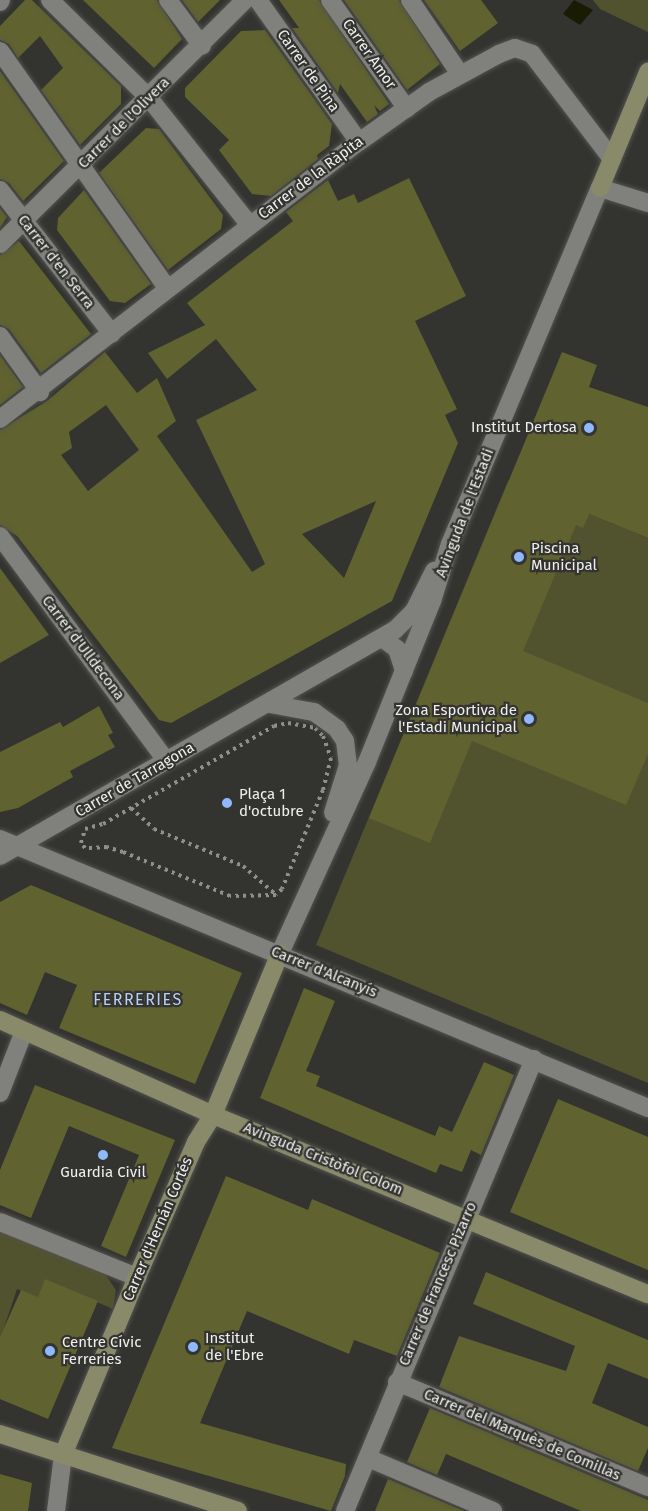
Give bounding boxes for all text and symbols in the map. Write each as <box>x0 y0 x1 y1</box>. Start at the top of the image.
street label: Carrer Amor <box>338 15 400 93</box>
street label: Carrer de Pina <box>273 26 343 116</box>
street label: Carrer de l'Olivera <box>75 74 173 172</box>
street label: Carrer de la Ràpita <box>255 133 367 223</box>
street label: Carrer d'en Serra <box>14 212 98 312</box>
place label: Institut Dertosa <box>471 419 577 437</box>
marker: Institut Dertosa <box>582 421 596 435</box>
street label: Avinguda de l'Estadi <box>432 446 498 580</box>
place label: Piscina Municipal <box>531 539 597 574</box>
marker: Piscina Municipal <box>512 550 526 564</box>
street label: Carrer d'Ulldecona <box>38 592 128 704</box>
place label: Zona Esportiva de l'Estadi Municipal <box>395 701 517 736</box>
marker: Zona Esportiva de l'Estadi Municipal <box>522 712 536 726</box>
street label: Carrer de Tarragona <box>72 739 198 821</box>
place label: Plaça 1 d'octubre <box>239 785 304 820</box>
marker: Plaça 1 d'octubre <box>220 796 234 810</box>
street label: Carrer d'Alcanyís <box>268 943 380 1001</box>
district label: FERRERIES <box>93 990 183 1010</box>
street label: Avinguda Cristòfol Colom <box>241 1119 405 1199</box>
marker: Guardia Civil <box>96 1148 110 1162</box>
street label: Carrer d'Hernán Cortés <box>120 1154 196 1304</box>
place label: Guardia Civil <box>60 1164 146 1182</box>
street label: Carrer de Francesc Pizarro <box>395 1199 481 1369</box>
place label: Institut de l'Ebre <box>205 1329 264 1364</box>
place label: Centre Cívic Ferreries <box>62 1333 141 1368</box>
marker: Institut de l'Ebre <box>186 1340 200 1354</box>
marker: Centre Cívic Ferreries <box>43 1344 57 1358</box>
street label: Carrer del Marquès de Comillas <box>421 1385 623 1485</box>

